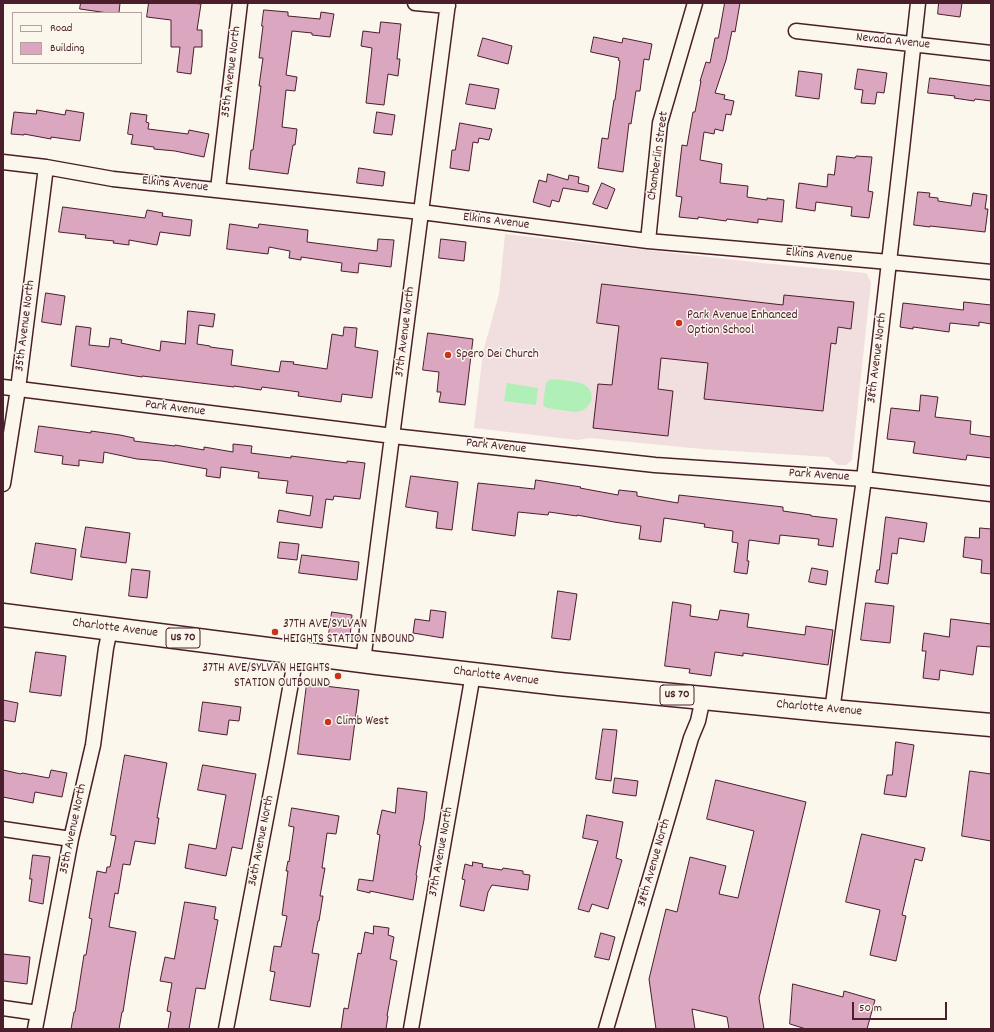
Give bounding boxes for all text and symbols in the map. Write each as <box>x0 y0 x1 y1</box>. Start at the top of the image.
legend <box>12 12 142 64</box>
text: Road <box>50 20 72 37</box>
street label: 35th Avenue North <box>219 25 245 119</box>
street label: Nevada Avenue <box>855 30 931 54</box>
text: Building <box>50 40 85 57</box>
street label: Chamberlin Street <box>645 111 673 201</box>
street label: Elkins Avenue <box>141 174 209 196</box>
street label: Elkins Avenue <box>462 210 530 234</box>
street label: Elkins Avenue <box>785 245 853 267</box>
street label: 35th Avenue North <box>13 279 39 373</box>
street label: 37th Avenue North <box>393 286 419 378</box>
place label: Park Avenue Enhanced Option School <box>687 308 798 339</box>
street label: 38th Avenue North <box>865 312 891 404</box>
marker: Park Avenue Enhanced Option School <box>674 318 684 328</box>
place label: Spero Dei Church <box>456 347 539 363</box>
marker: Spero Dei Church <box>443 350 453 360</box>
street label: Park Avenue <box>144 398 206 420</box>
street label: Park Avenue <box>465 436 527 458</box>
street label: Park Avenue <box>788 466 850 486</box>
street label: Charlotte Avenue <box>71 616 159 642</box>
place label: 37TH AVE/SYLVAN HEIGHTS STATION INBOUND <box>283 617 414 648</box>
marker: 37TH AVE/SYLVAN HEIGHTS STATION INBOUND <box>270 627 280 637</box>
road number: US 70 <box>166 628 200 648</box>
place label: 37TH AVE/SYLVAN HEIGHTS STATION OUTBOUND <box>202 661 330 692</box>
street label: Charlotte Avenue <box>452 664 540 690</box>
marker: 37TH AVE/SYLVAN HEIGHTS STATION OUTBOUND <box>333 671 343 681</box>
road number: US 70 <box>660 685 694 705</box>
street label: Charlotte Avenue <box>775 697 863 721</box>
place label: Climb West <box>336 714 389 730</box>
marker: Climb West <box>323 717 333 727</box>
street label: 35th Avenue North <box>57 782 91 876</box>
street label: 36th Avenue North <box>246 794 278 888</box>
street label: 37th Avenue North <box>426 806 458 898</box>
street label: 38th Avenue North <box>635 817 675 909</box>
scale bar <box>854 994 949 1020</box>
text: 50 m <box>859 1000 882 1017</box>

